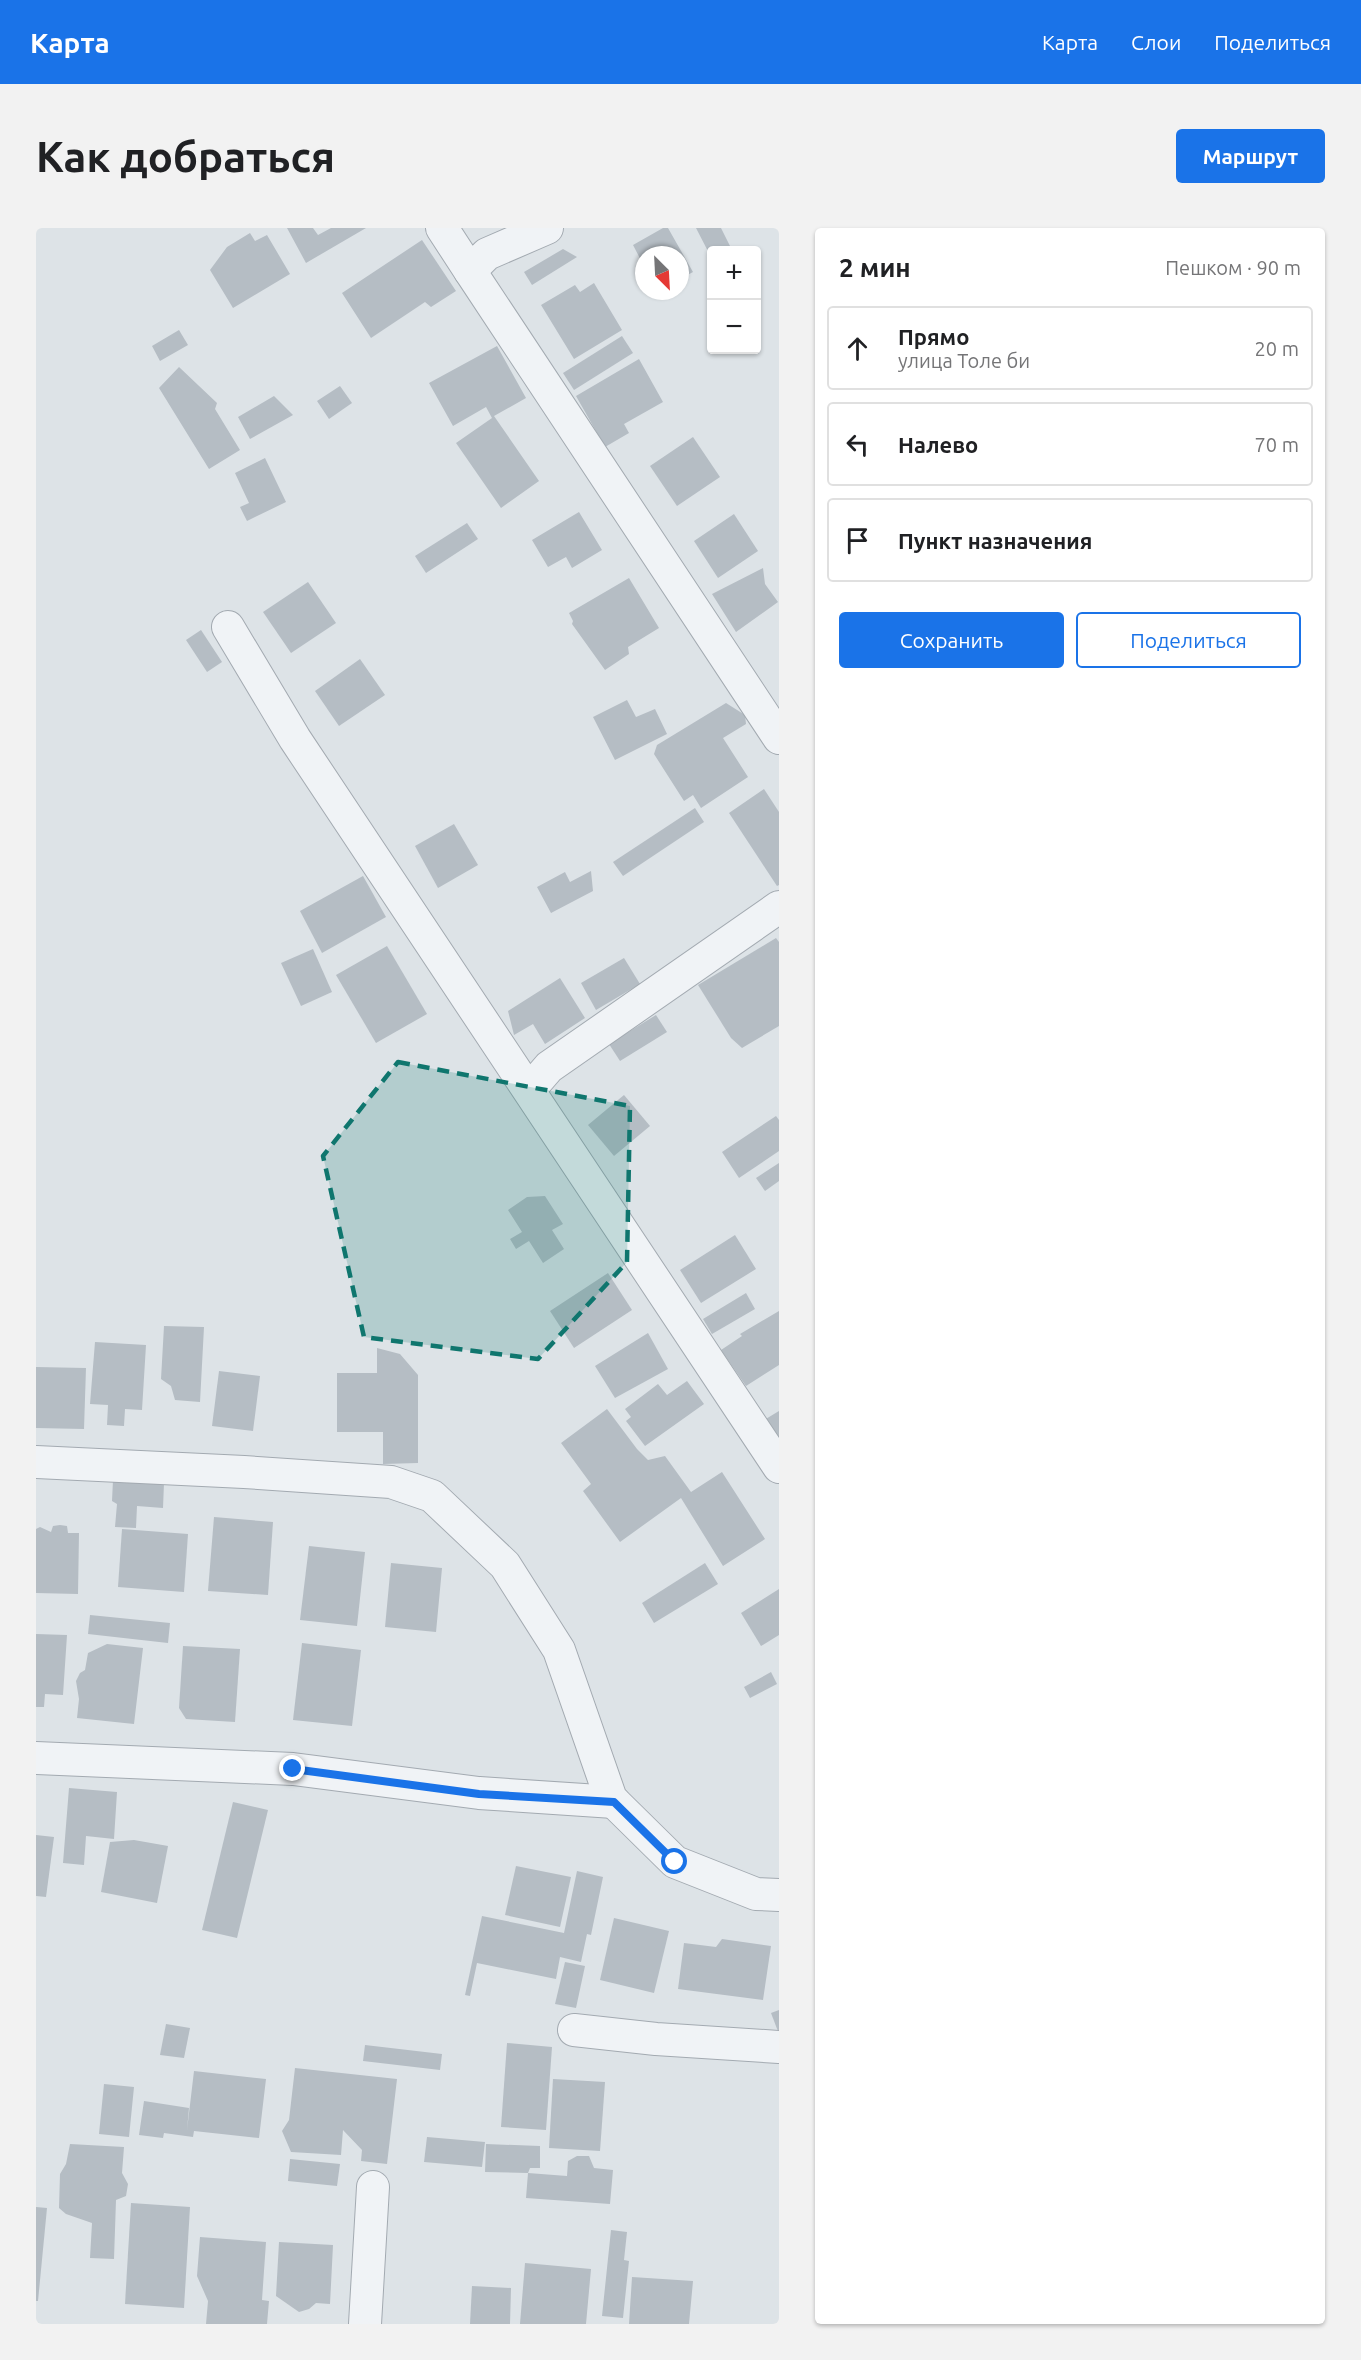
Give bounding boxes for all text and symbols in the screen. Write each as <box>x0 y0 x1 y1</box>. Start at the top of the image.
text: Карта <box>30 27 110 58</box>
text: Карта <box>1042 30 1098 54</box>
text: Слои <box>1131 30 1181 54</box>
text: Поделиться <box>1214 30 1331 54</box>
button: Маршрут <box>1176 129 1325 183</box>
text: Как добраться <box>36 133 335 180</box>
north arrow <box>635 246 689 300</box>
map controls <box>707 246 761 354</box>
button: + <box>707 246 761 300</box>
text: 2 мин <box>839 253 911 282</box>
text: Пешком · 90 m <box>1165 256 1301 279</box>
button: − <box>707 300 761 354</box>
text: Прямо <box>898 324 969 349</box>
icon: ahead <box>841 332 874 365</box>
text: 20 m <box>1255 337 1299 360</box>
text: улица Толе би <box>898 349 1030 372</box>
icon: left <box>841 428 874 461</box>
text: Налево <box>898 432 978 457</box>
text: 70 m <box>1255 433 1299 456</box>
icon: arrive <box>841 524 874 557</box>
text: Пункт назначения <box>898 528 1092 553</box>
button: Сохранить <box>839 612 1064 668</box>
button: Поделиться <box>1076 612 1301 668</box>
route end <box>279 1755 305 1781</box>
route start <box>661 1848 687 1874</box>

